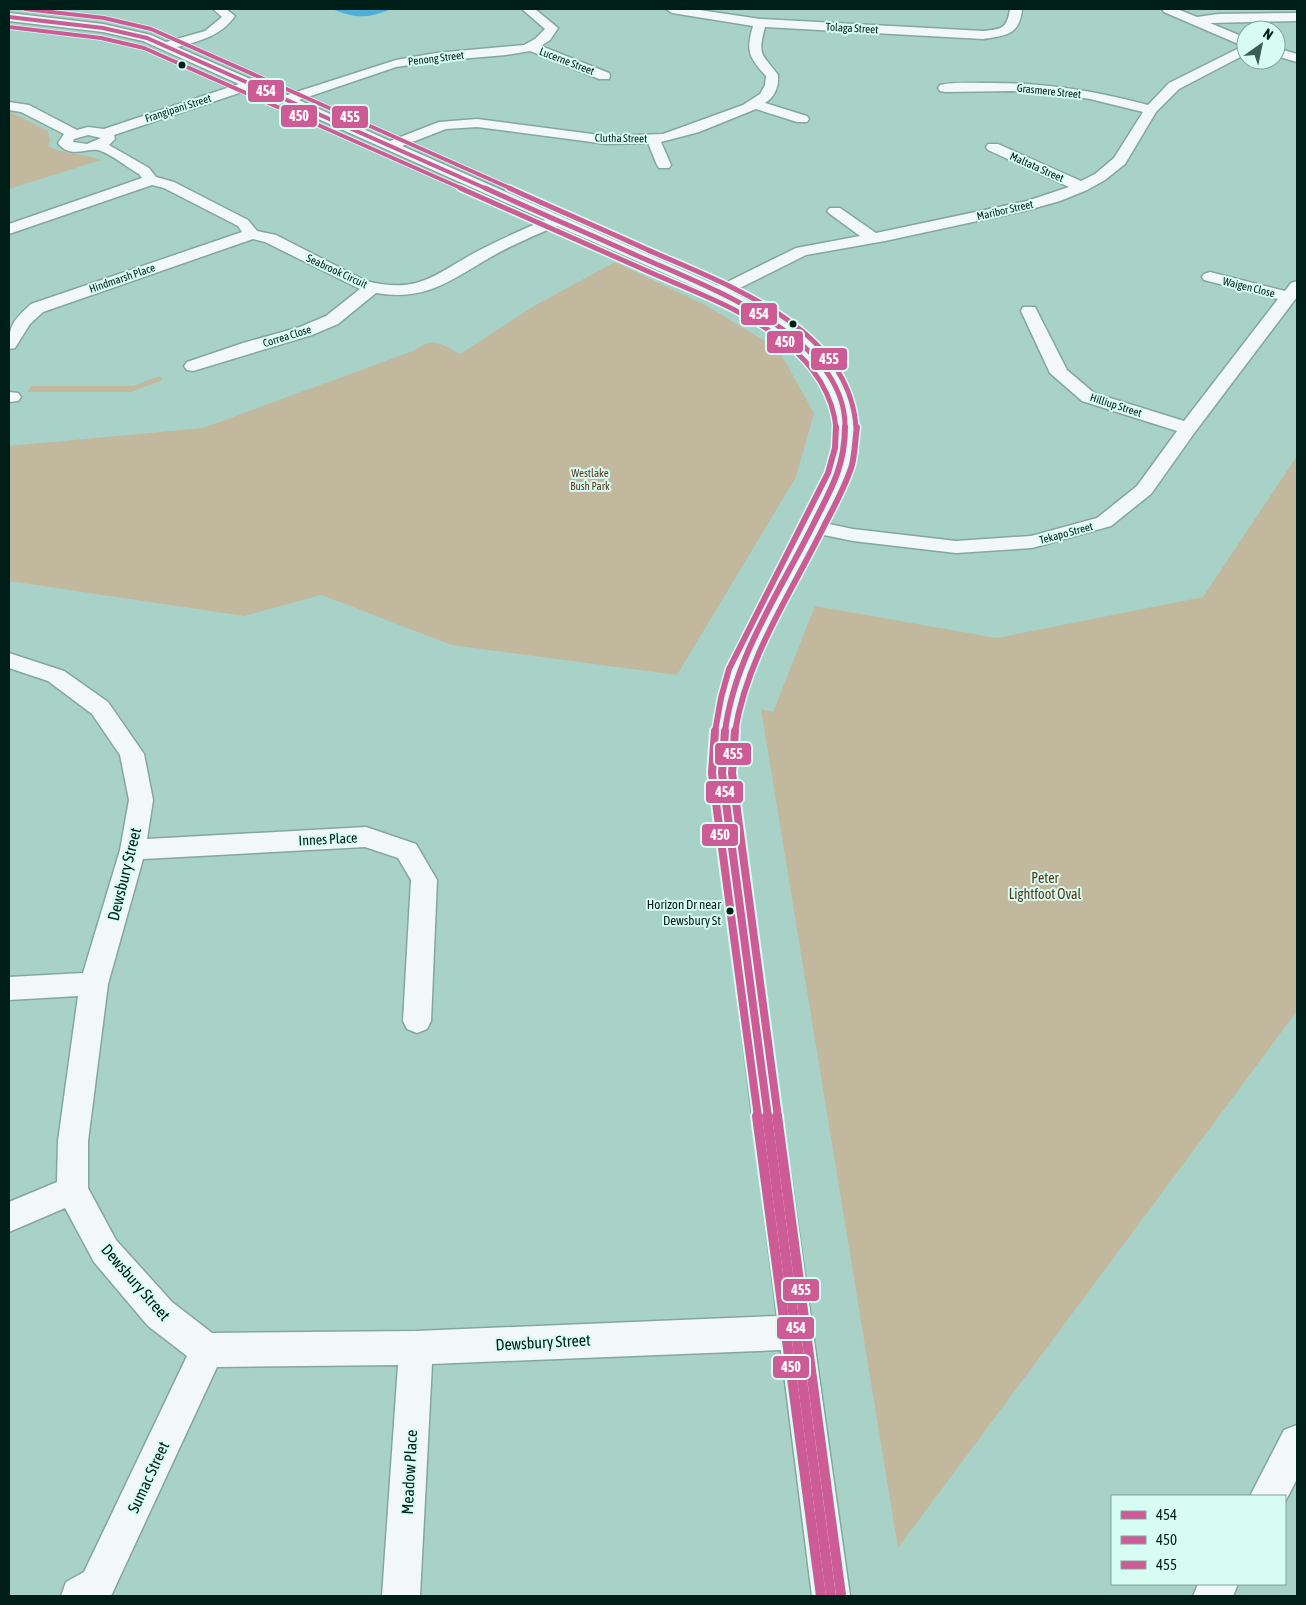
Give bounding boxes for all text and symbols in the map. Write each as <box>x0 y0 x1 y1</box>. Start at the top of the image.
north arrow <box>1236 20 1286 70</box>
street label: Tolaga Street <box>825 21 879 35</box>
text: N <box>1260 25 1276 43</box>
street label: Lucerne Street <box>538 45 596 77</box>
street label: Penong Street <box>407 49 465 67</box>
unlabelled marker <box>177 60 187 70</box>
line badge: 454 <box>247 79 285 103</box>
street label: Grasmere Street <box>1016 82 1082 100</box>
text: 454 <box>255 83 276 99</box>
street label: Frangipani Street <box>143 92 213 124</box>
line badge: 450 <box>280 104 318 128</box>
line badge: 455 <box>331 105 369 129</box>
text: 450 <box>288 108 309 124</box>
text: 455 <box>339 109 360 125</box>
street label: Clutha Street <box>595 132 647 144</box>
street label: Maltata Street <box>1008 150 1066 184</box>
street label: Maribor Street <box>976 198 1034 222</box>
street label: Seabrook Circuit <box>305 252 369 290</box>
street label: Hindmarsh Place <box>87 261 157 295</box>
street label: Waigen Close <box>1222 275 1276 299</box>
line badge: 454 <box>740 302 778 326</box>
text: 454 <box>748 306 769 322</box>
unlabelled marker <box>788 319 798 329</box>
street label: Correa Close <box>261 323 313 349</box>
line badge: 450 <box>766 330 804 354</box>
text: 450 <box>774 334 795 350</box>
line badge: 455 <box>810 347 848 371</box>
text: 455 <box>818 351 839 367</box>
street label: Hilliup Street <box>1089 391 1143 419</box>
park label: Westlake Bush Park <box>570 467 610 492</box>
street label: Tekapo Street <box>1038 520 1094 546</box>
line badge: 455 <box>714 742 752 766</box>
text: 455 <box>722 746 743 762</box>
line badge: 454 <box>705 780 744 804</box>
text: 454 <box>714 784 735 800</box>
line badge: 450 <box>701 823 739 847</box>
street label: Dewsbury Street <box>104 825 145 923</box>
text: 450 <box>709 827 730 843</box>
street label: Innes Place <box>298 829 358 849</box>
park label: Peter Lightfoot Oval <box>1009 870 1082 902</box>
place label: Horizon Dr near Dewsbury St <box>647 897 721 928</box>
marker: Horizon Dr near Dewsbury St <box>725 906 735 916</box>
street label: Dewsbury Street <box>97 1240 174 1325</box>
line badge: 455 <box>782 1278 820 1302</box>
text: 455 <box>790 1282 811 1298</box>
line badge: 454 <box>776 1316 815 1340</box>
text: 454 <box>785 1320 806 1336</box>
street label: Dewsbury Street <box>495 1331 591 1354</box>
line badge: 450 <box>772 1355 810 1379</box>
text: 450 <box>780 1359 801 1375</box>
street label: Meadow Place <box>398 1429 420 1515</box>
street label: Sumac Street <box>124 1438 173 1516</box>
legend <box>1111 1495 1286 1585</box>
text: 454 <box>1156 1506 1177 1523</box>
text: 450 <box>1156 1531 1177 1548</box>
text: 455 <box>1156 1556 1177 1573</box>

